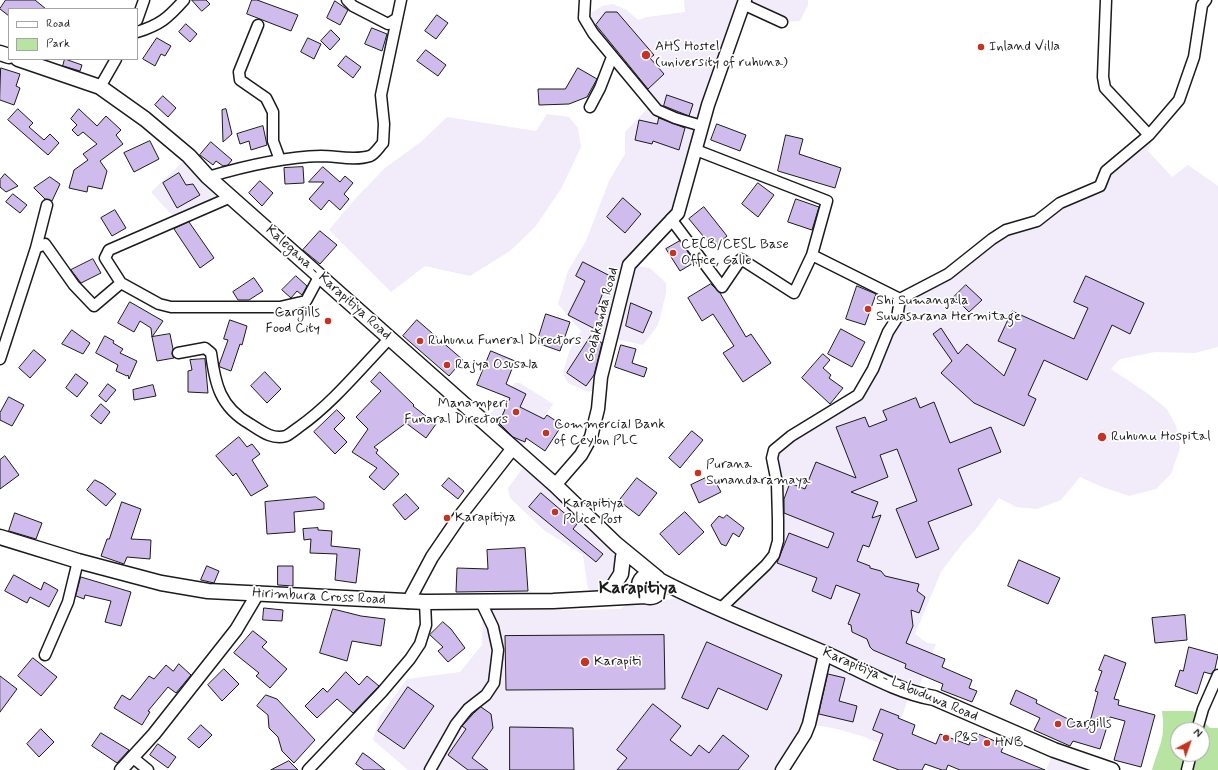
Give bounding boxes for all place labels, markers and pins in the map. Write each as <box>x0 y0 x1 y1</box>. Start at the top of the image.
place label: AHS Hostel (university of ruhuna) <box>655 39 788 72</box>
place label: Inland Villa <box>989 39 1060 55</box>
marker: Inland Villa <box>976 42 986 52</box>
marker: AHS Hostel (university of ruhuna) <box>640 49 652 61</box>
place label: CECB/CESL Base Office, Galle <box>681 237 789 270</box>
marker: CECB/CESL Base Office, Galle <box>668 248 678 258</box>
place label: Shi Sumangala Suwasarana Hermitage <box>876 293 1021 326</box>
marker: Shi Sumangala Suwasarana Hermitage <box>863 304 873 314</box>
place label: Cargills Food City <box>266 305 320 338</box>
marker: Cargills Food City <box>323 316 333 326</box>
place label: Ruhunu Funeral Directors <box>428 333 581 349</box>
marker: Ruhunu Funeral Directors <box>415 336 425 346</box>
place label: Rajya Osusala <box>455 357 538 373</box>
marker: Rajya Osusala <box>442 360 452 370</box>
place label: Manamperi Funaral Directors <box>404 396 508 428</box>
marker: Manamperi Funaral Directors <box>511 407 521 417</box>
place label: Commercial Bank of Ceylon PLC <box>554 417 665 450</box>
marker: Commercial Bank of Ceylon PLC <box>541 428 551 438</box>
place label: Ruhunu Hospital <box>1111 429 1211 445</box>
marker: Ruhunu Hospital <box>1096 431 1108 443</box>
place label: Purana Sunandaramaya <box>706 457 810 490</box>
marker: Purana Sunandaramaya <box>693 468 703 478</box>
place label: Karapitiya Police Post <box>563 496 624 528</box>
marker: Karapitiya Police Post <box>550 507 560 517</box>
place label: Karapitiya <box>455 510 516 526</box>
marker: Karapitiya <box>442 513 452 523</box>
place label: Karapiti <box>594 654 641 670</box>
marker: Karapiti <box>579 656 591 668</box>
place label: Cargills <box>1066 716 1112 732</box>
marker: Cargills <box>1053 719 1063 729</box>
place label: P&S <box>954 730 978 746</box>
marker: P&S <box>941 733 951 743</box>
place label: HNB <box>995 735 1023 751</box>
marker: HNB <box>982 738 992 748</box>

